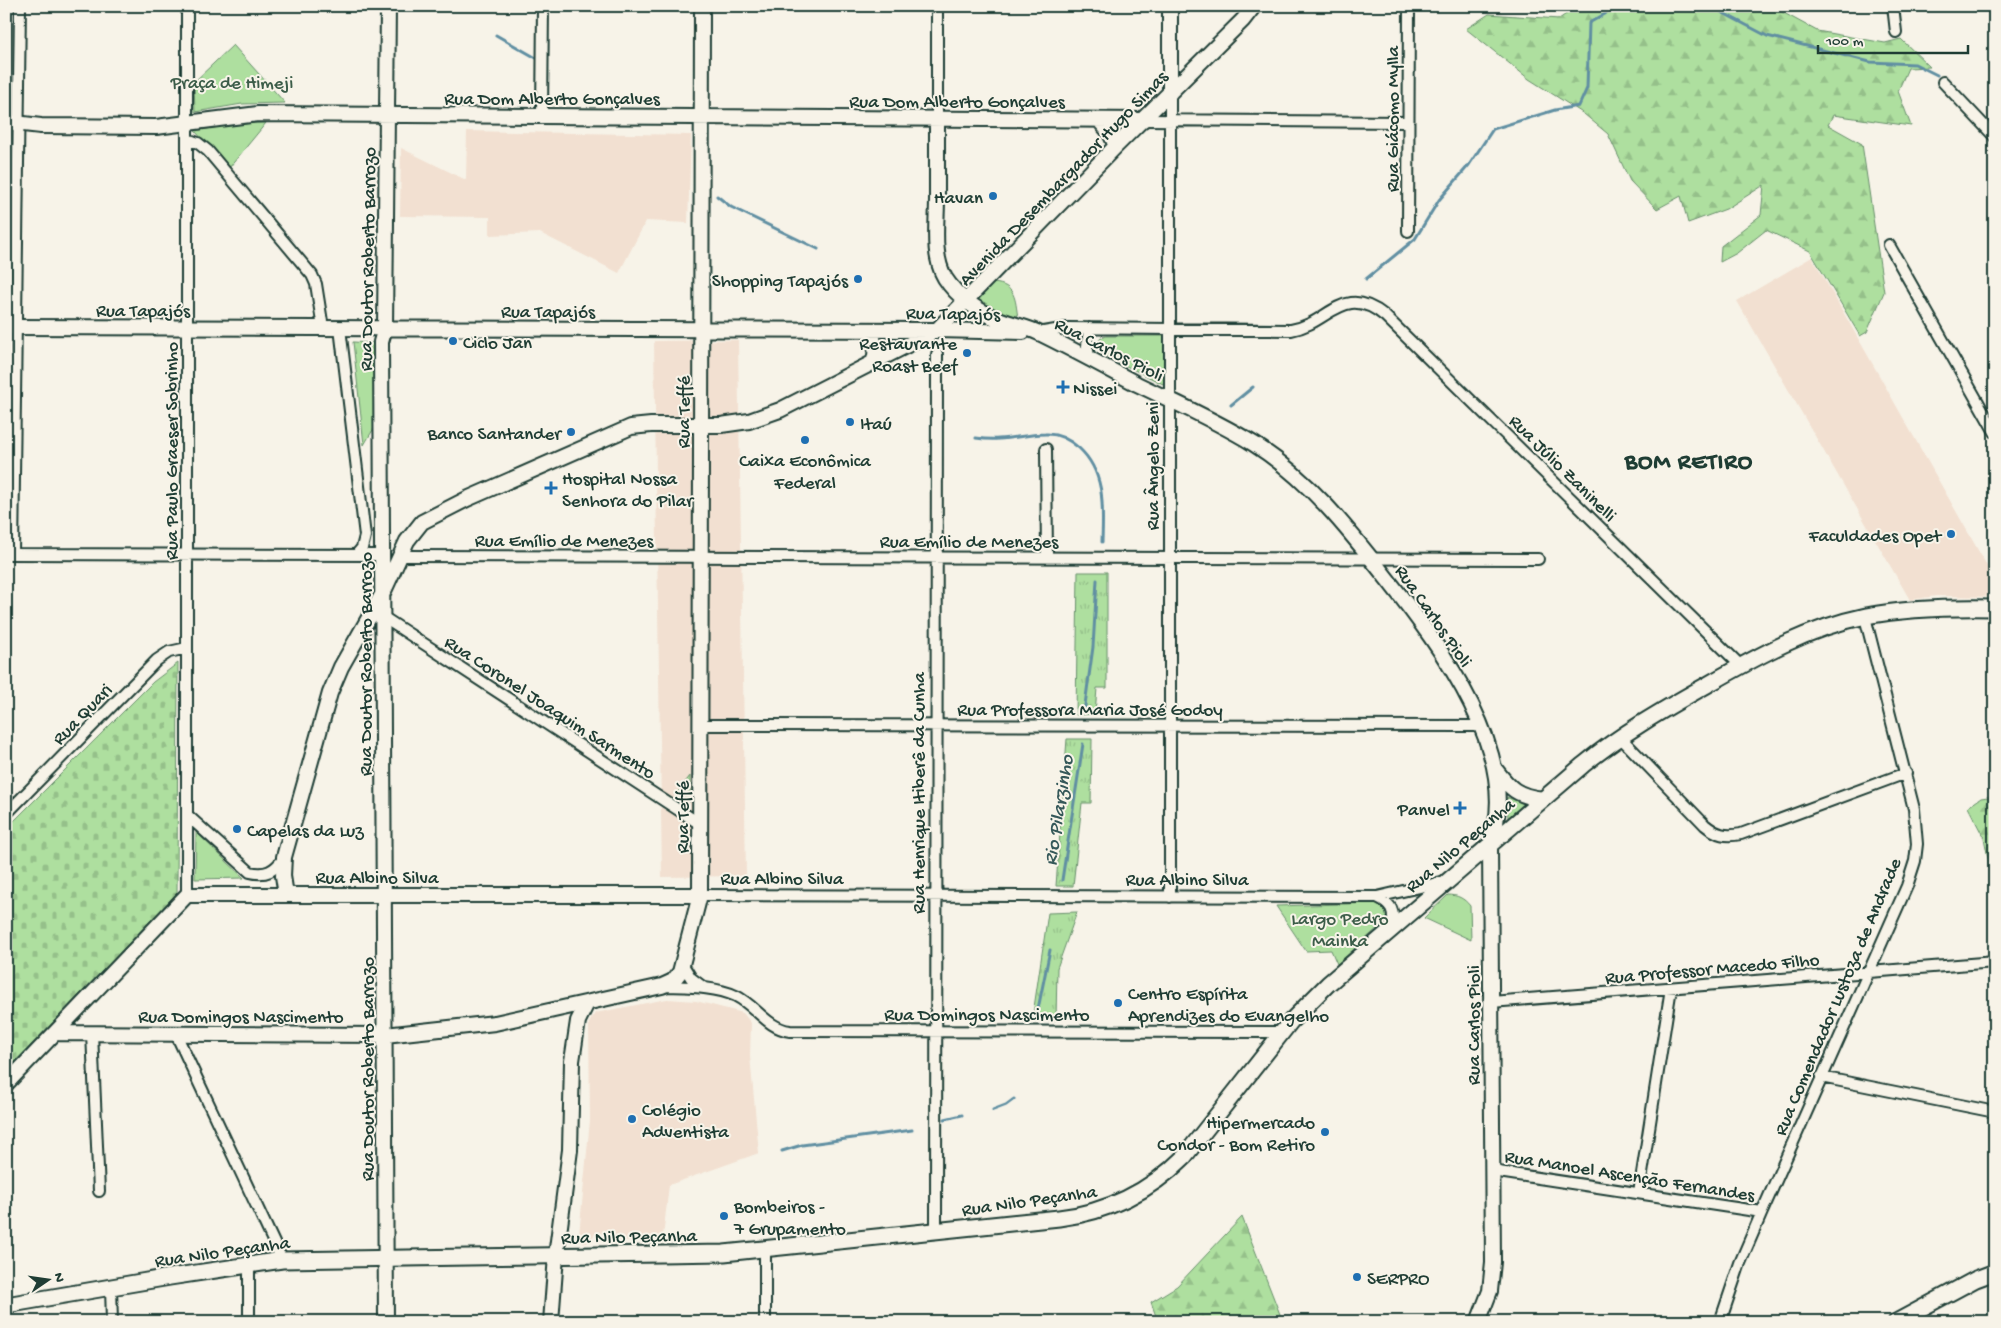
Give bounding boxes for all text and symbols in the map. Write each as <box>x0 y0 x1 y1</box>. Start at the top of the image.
scale bar <box>1818 22 1968 54</box>
text: 100 m <box>1825 33 1864 51</box>
street label: Rua Giácomo Mylla <box>1383 44 1406 192</box>
street label: Avenida Desembargador Hugo Simas <box>955 66 1175 292</box>
park label: Praça de Himeji <box>170 73 293 96</box>
street label: Rua Dom Alberto Gonçalves <box>444 89 661 112</box>
street label: Rua Dom Alberto Gonçalves <box>849 92 1066 115</box>
street label: Rua Doutor Roberto Barrozo <box>356 147 383 371</box>
place label: Havan <box>934 188 983 211</box>
marker: Havan <box>987 190 999 202</box>
place label: Shopping Tapajós <box>712 271 849 294</box>
marker: Shopping Tapajós <box>852 273 864 285</box>
street label: Rua Tapajós <box>96 301 191 324</box>
street label: Rua Tapajós <box>501 302 596 325</box>
street label: Rua Tapajós <box>906 303 1001 328</box>
street label: Rua Carlos Pioli <box>1050 314 1167 389</box>
place label: Ciclo Jan <box>463 333 532 356</box>
place label: Restaurante Roast Beef <box>859 334 959 379</box>
marker: Ciclo Jan <box>447 335 459 347</box>
street label: Rua Paulo Graeser Sobrinho <box>162 342 185 560</box>
marker: Restaurante Roast Beef <box>961 347 973 359</box>
street label: Rua Teffé <box>674 376 697 448</box>
place label: Nissei <box>1073 379 1117 402</box>
marker: Nissei <box>1057 381 1069 393</box>
street label: Rua Ângelo Zeni <box>1143 402 1166 530</box>
street label: Rua Júlio Zaninelli <box>1503 411 1620 528</box>
place label: Itaú <box>860 414 892 437</box>
marker: Itaú <box>844 416 856 428</box>
place label: Banco Santander <box>427 424 563 447</box>
marker: Banco Santander <box>565 426 577 438</box>
marker: Caixa Econômica Federal <box>799 434 811 446</box>
district label: BOM RETIRO <box>1624 449 1753 478</box>
place label: Caixa Econômica Federal <box>739 451 872 496</box>
place label: Hospital Nossa Senhora do Pilar <box>562 469 695 514</box>
marker: Hospital Nossa Senhora do Pilar <box>544 481 558 495</box>
place label: Faculdades Opet <box>1808 526 1943 549</box>
marker: Faculdades Opet <box>1945 528 1957 540</box>
street label: Rua Emílio de Menezes <box>475 531 654 554</box>
street label: Rua Emílio de Menezes <box>880 532 1059 555</box>
street label: Rua Doutor Roberto Barrozo <box>356 552 379 776</box>
street label: Rua Carlos Pioli <box>1388 561 1476 673</box>
street label: Rua Coronel Joaquim Sarmento <box>439 632 659 786</box>
street label: Rua Henrique Itiberê da Cunha <box>909 671 932 914</box>
street label: Rua Quari <box>49 680 119 751</box>
street label: Rua Professora Maria José Godoy <box>957 700 1223 723</box>
water label: Rio Pilarzinho <box>1040 752 1081 867</box>
street label: Rua Teffé <box>673 781 696 853</box>
street label: Rua Nilo Peçanha <box>1402 793 1522 899</box>
place label: Panvel <box>1397 800 1450 823</box>
marker: Panvel <box>1454 802 1466 814</box>
place label: Capelas da Luz <box>247 821 364 844</box>
marker: Capelas da Luz <box>231 823 243 835</box>
street label: Rua Comendador Lustoza de Andrade <box>1770 855 1908 1140</box>
street label: Rua Albino Silva <box>316 868 440 891</box>
street label: Rua Albino Silva <box>721 869 845 892</box>
street label: Rua Albino Silva <box>1126 870 1250 893</box>
park label: Largo Pedro Mainka <box>1291 909 1389 954</box>
street label: Rua Professor Macedo Filho <box>1604 950 1821 991</box>
street label: Rua Doutor Roberto Barrozo <box>358 957 381 1181</box>
street label: Rua Carlos Pioli <box>1464 965 1487 1085</box>
place label: Centro Espírita Aprendizes do Evangelho <box>1128 984 1329 1029</box>
marker: Centro Espírita Aprendizes do Evangelho <box>1112 997 1124 1009</box>
street label: Rua Domingos Nascimento <box>884 1005 1090 1028</box>
street label: Rua Domingos Nascimento <box>138 1007 344 1030</box>
place label: Colégio Adventista <box>642 1100 730 1145</box>
marker: Colégio Adventista <box>626 1113 638 1125</box>
place label: Hipermercado Condor - Bom Retiro <box>1157 1113 1315 1158</box>
marker: Hipermercado Condor - Bom Retiro <box>1319 1126 1331 1138</box>
street label: Rua Manoel Ascenção Fernandes <box>1503 1146 1757 1209</box>
street label: Rua Nilo Peçanha <box>961 1181 1100 1223</box>
place label: Bombeiros - 7 Grupamento <box>733 1197 846 1242</box>
marker: Bombeiros - 7 Grupamento <box>718 1210 730 1222</box>
street label: Rua Nilo Peçanha <box>561 1226 699 1251</box>
street label: Rua Nilo Peçanha <box>154 1232 293 1274</box>
north arrow <box>22 1256 72 1306</box>
place label: SERPRO <box>1367 1269 1430 1292</box>
text: N <box>49 1271 68 1284</box>
marker: SERPRO <box>1351 1271 1363 1283</box>

